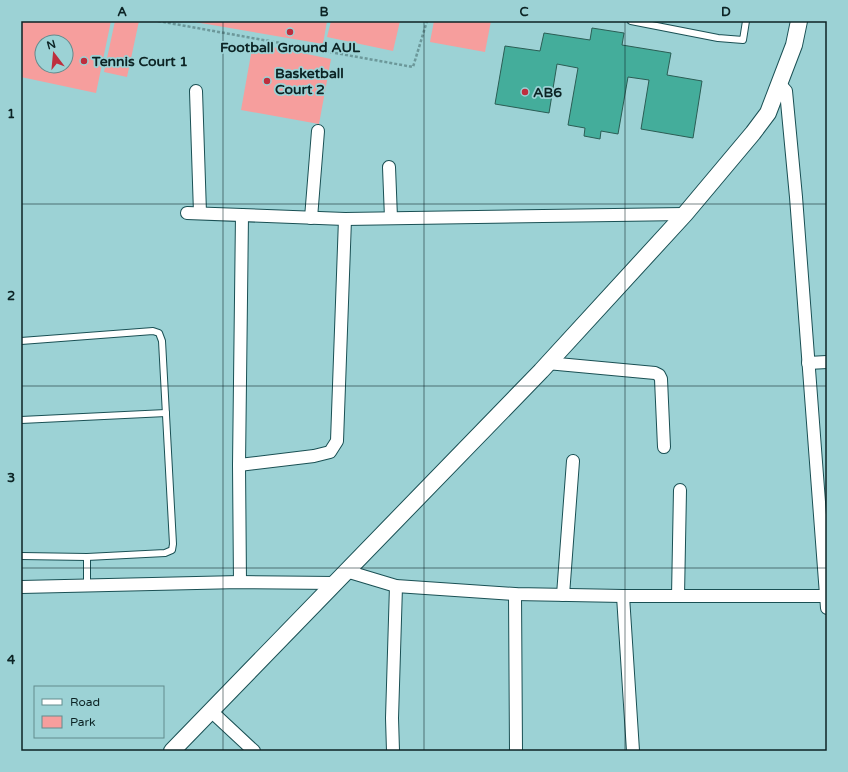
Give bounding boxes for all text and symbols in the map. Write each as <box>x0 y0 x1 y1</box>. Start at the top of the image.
text: A <box>117 4 127 20</box>
text: B <box>319 4 329 20</box>
text: C <box>519 4 529 20</box>
text: D <box>721 4 731 20</box>
marker: Football Ground AUL <box>285 27 295 37</box>
north arrow <box>34 34 74 74</box>
text: N <box>45 37 57 52</box>
place label: Football Ground AUL <box>220 39 361 56</box>
place label: Tennis Court 1 <box>91 53 188 70</box>
marker: Tennis Court 1 <box>79 56 89 66</box>
place label: Basketball Court 2 <box>275 65 344 98</box>
marker: Basketball Court 2 <box>262 76 272 86</box>
place label: AB6 <box>533 84 562 101</box>
marker: AB6 <box>520 87 530 97</box>
text: 1 <box>7 106 15 122</box>
text: 2 <box>7 288 15 304</box>
text: 3 <box>7 470 15 486</box>
text: 4 <box>7 652 16 668</box>
legend <box>34 686 164 738</box>
text: Road <box>70 695 100 709</box>
text: Park <box>70 715 96 729</box>

